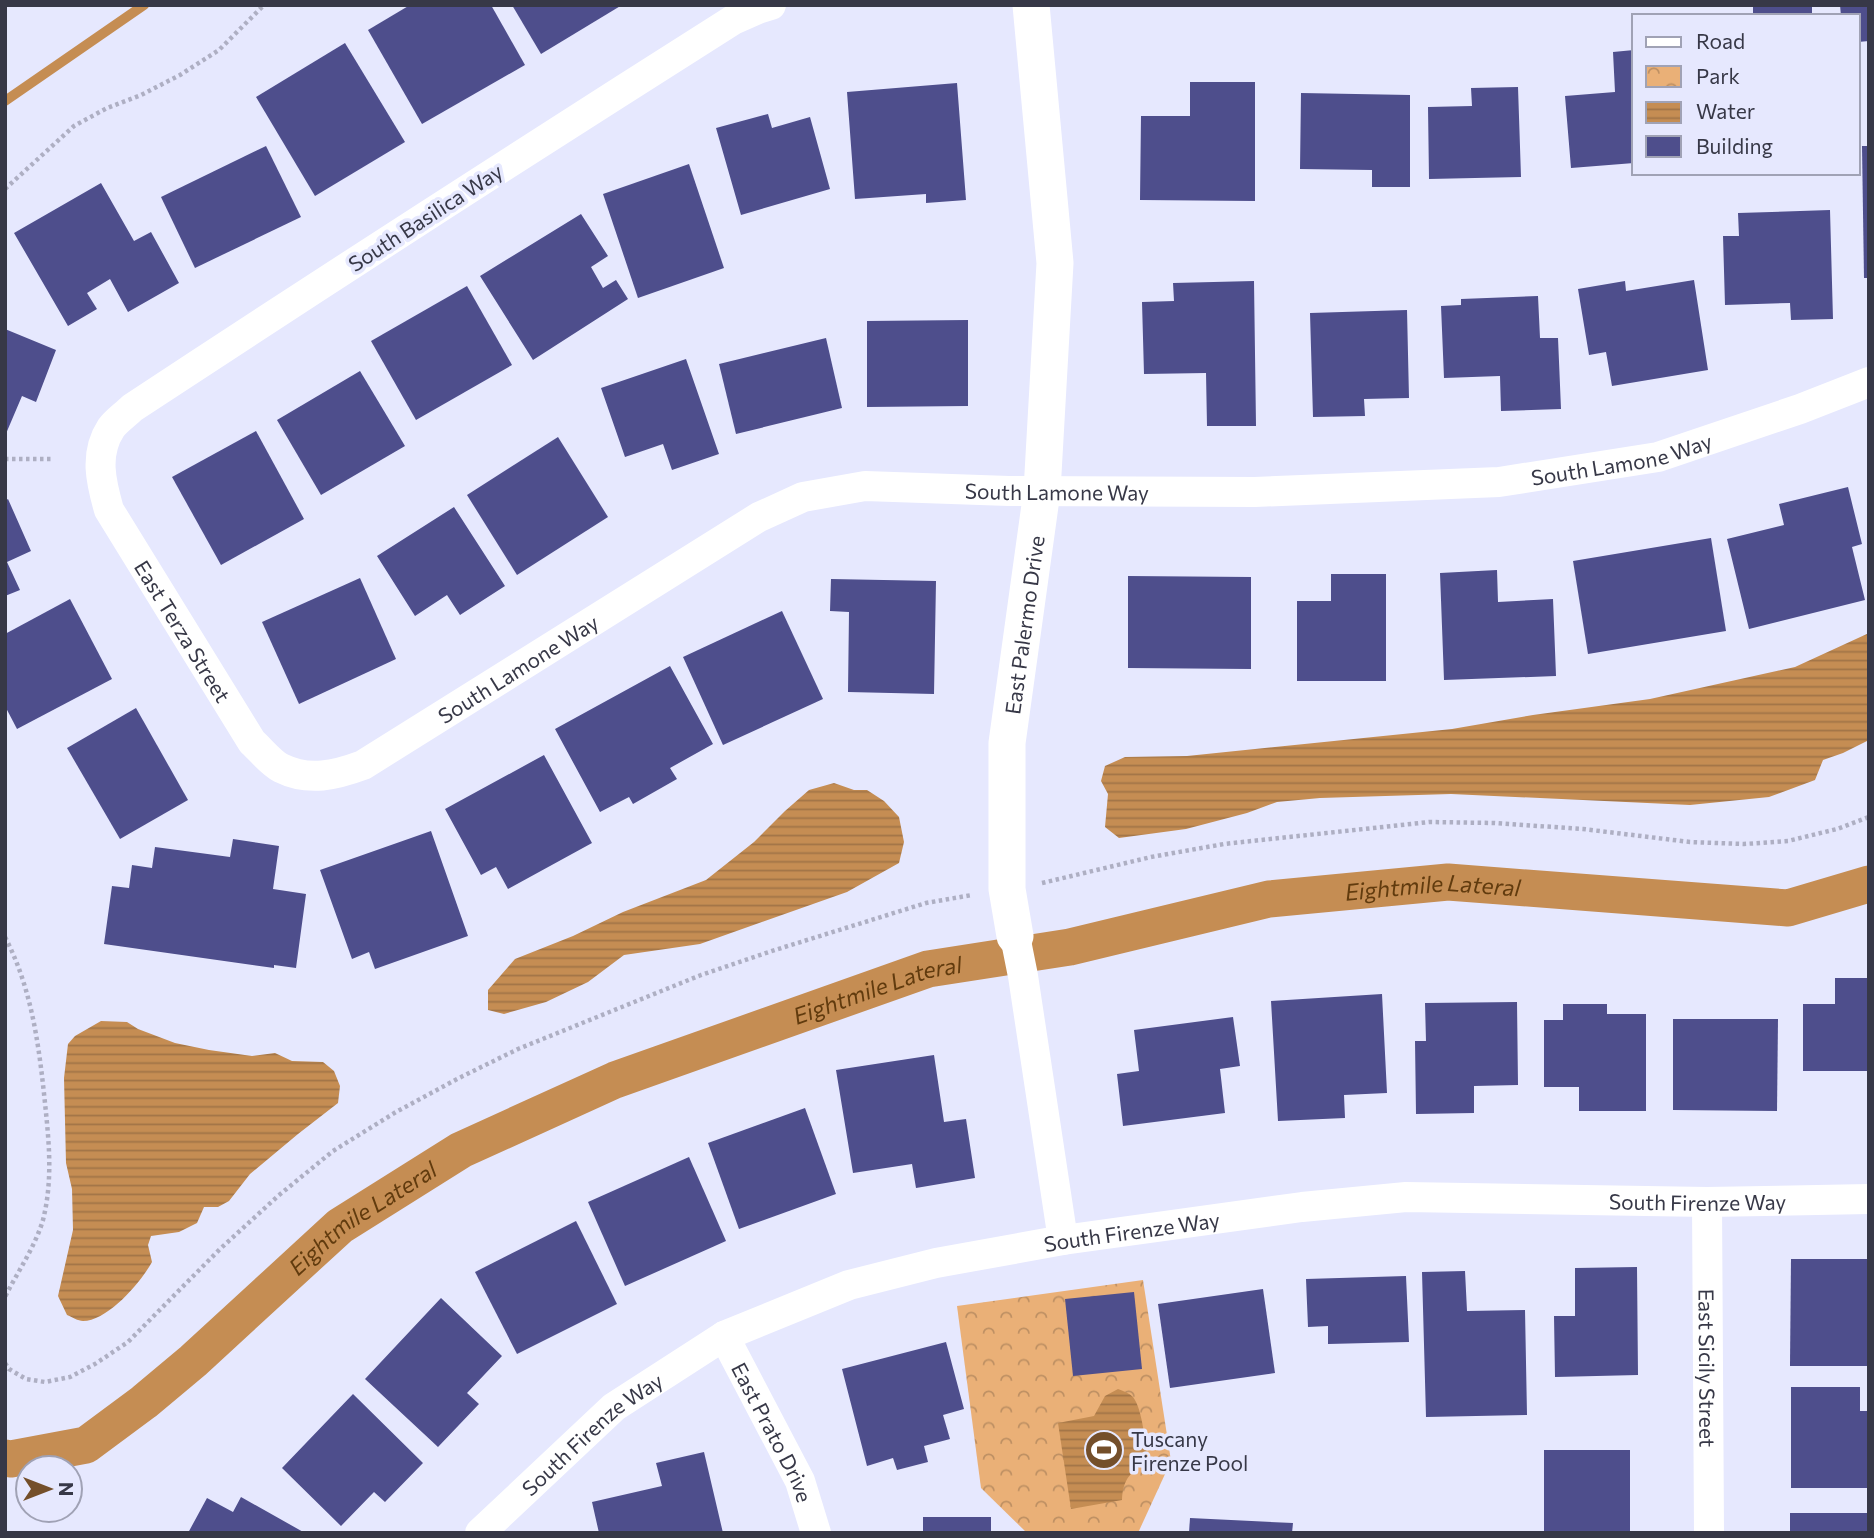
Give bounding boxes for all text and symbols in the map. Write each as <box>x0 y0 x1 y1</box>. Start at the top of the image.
legend <box>1632 14 1860 175</box>
text: Road <box>1696 28 1745 53</box>
text: Park <box>1696 63 1740 88</box>
text: Water <box>1696 98 1755 123</box>
text: Building <box>1696 133 1773 158</box>
street label: South Basilica Way <box>343 158 507 276</box>
street label: South Lamone Way <box>1529 427 1715 489</box>
street label: South Lamone Way <box>964 477 1149 504</box>
street label: East Palermo Drive <box>999 534 1048 716</box>
street label: East Terza Street <box>130 555 236 706</box>
street label: South Lamone Way <box>433 609 603 728</box>
water label: Eightmile Lateral <box>1343 868 1523 906</box>
water label: Eightmile Lateral <box>789 950 965 1030</box>
water label: Eightmile Lateral <box>282 1154 443 1280</box>
street label: South Firenze Way <box>1609 1188 1787 1215</box>
street label: South Firenze Way <box>1042 1206 1221 1256</box>
street label: East Sicily Street <box>1695 1289 1721 1447</box>
street label: East Prato Drive <box>727 1358 818 1505</box>
street label: South Firenze Way <box>516 1367 667 1500</box>
place label: Tuscany Firenze Pool <box>1131 1426 1248 1475</box>
sports icon: Tuscany Firenze Pool <box>1083 1429 1125 1471</box>
north arrow <box>14 1454 84 1524</box>
text: N <box>55 1482 78 1496</box>

